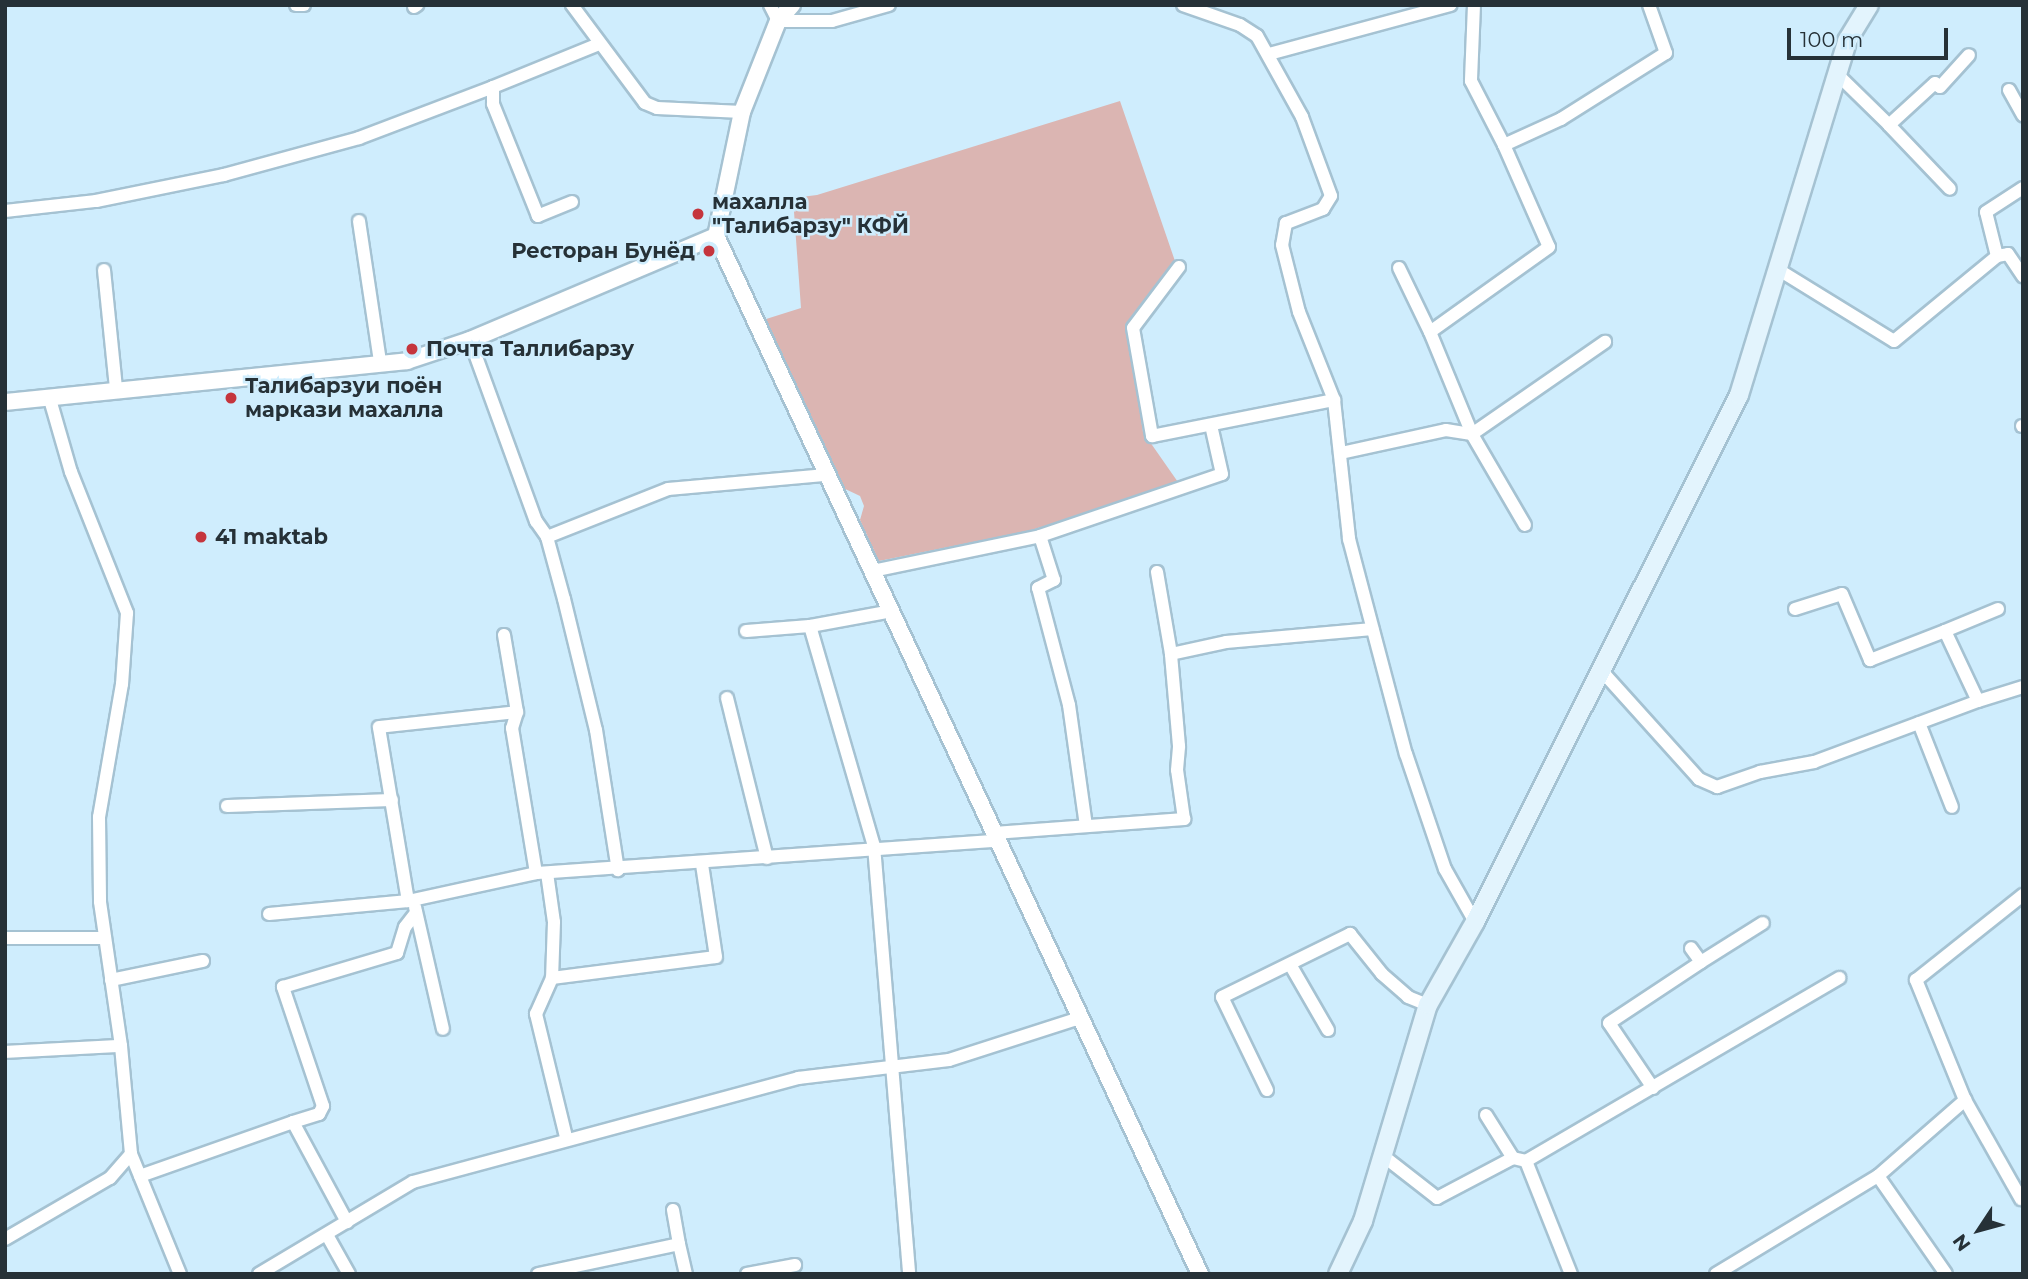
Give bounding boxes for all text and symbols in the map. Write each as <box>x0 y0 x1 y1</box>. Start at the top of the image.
scale bar <box>1790 14 1951 58</box>
text: 100 m <box>1800 27 1863 52</box>
place label: махалла "Талибарзу" КФЙ <box>712 189 909 239</box>
marker: махалла "Талибарзу" КФЙ <box>690 206 706 222</box>
place label: Ресторан Бунёд <box>511 238 695 264</box>
marker: Ресторан Бунёд <box>701 243 717 259</box>
place label: Почта Таллибарзу <box>426 336 634 362</box>
marker: Почта Таллибарзу <box>404 341 420 357</box>
place label: Талибарзуи поён маркази махалла <box>245 373 443 423</box>
marker: Талибарзуи поён маркази махалла <box>223 390 239 406</box>
place label: 41 maktab <box>215 524 328 550</box>
marker: 41 maktab <box>193 529 209 545</box>
north arrow <box>1944 1195 2014 1265</box>
text: N <box>1948 1230 1975 1256</box>

